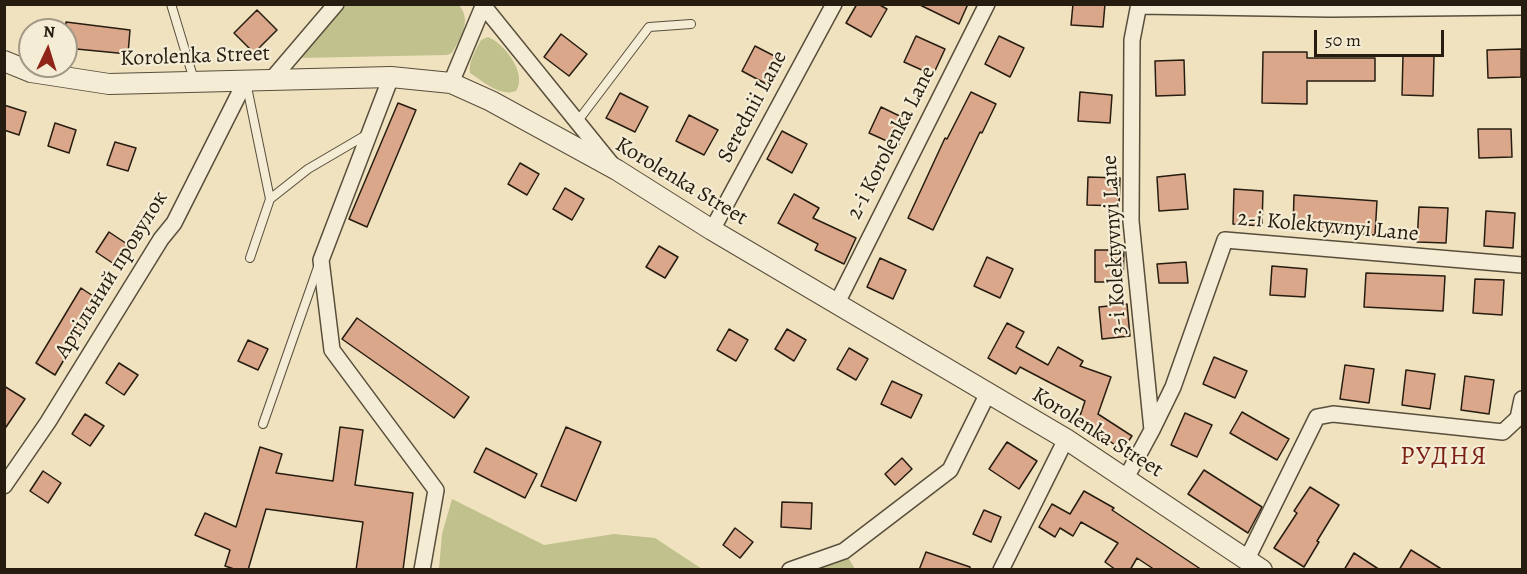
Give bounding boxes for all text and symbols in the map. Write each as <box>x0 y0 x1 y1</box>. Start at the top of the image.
north arrow <box>18 18 78 78</box>
scale bar <box>1317 18 1448 56</box>
text: N <box>43 21 56 43</box>
text: 50 m <box>1325 28 1361 52</box>
street label: Korolenka Street <box>120 41 270 73</box>
street label: Serednii Lane <box>712 46 794 168</box>
street label: 2-i Korolenka Lane <box>842 62 942 224</box>
street label: Korolenka Street <box>610 132 752 232</box>
street label: 3-i Kolektyvnyi Lane <box>1097 154 1133 336</box>
street label: Артільний провулок <box>50 186 174 364</box>
street label: 2-i Kolektyvnyi Lane <box>1236 206 1420 248</box>
street label: Korolenka Street <box>1027 382 1167 484</box>
district label: РУДНЯ <box>1400 442 1488 474</box>

